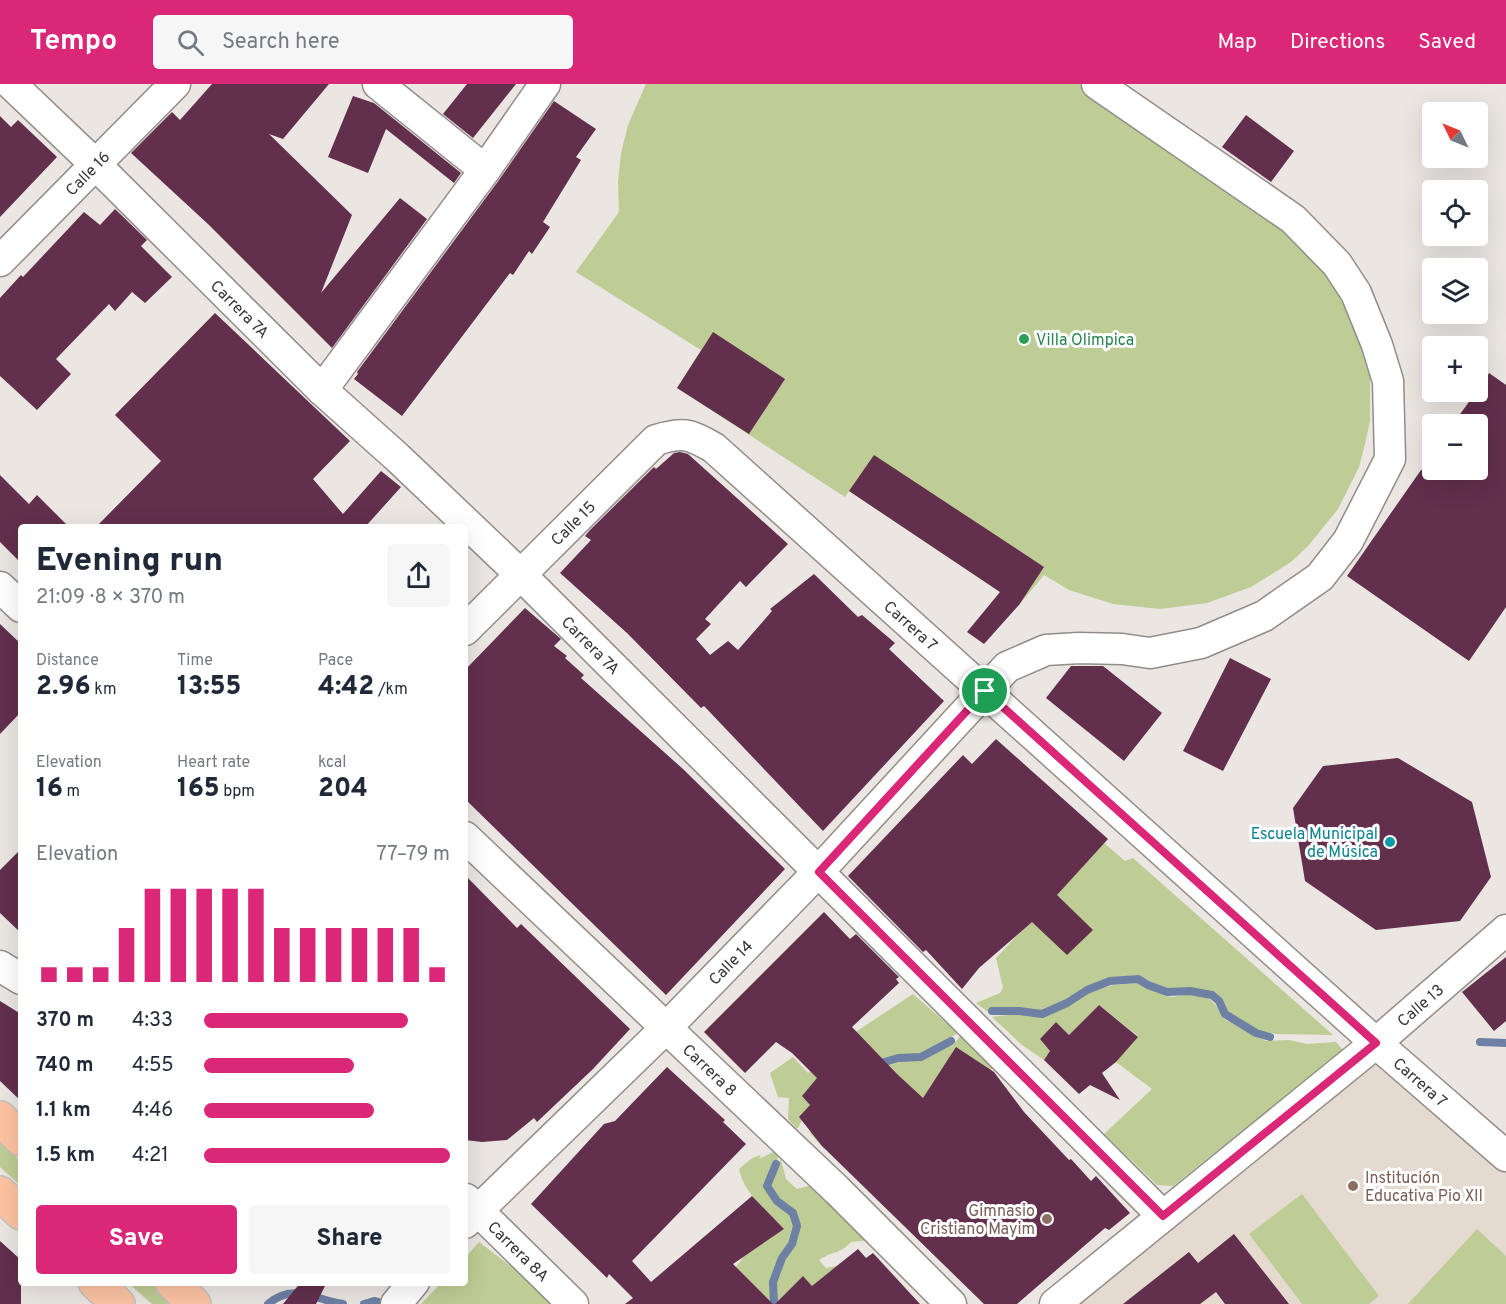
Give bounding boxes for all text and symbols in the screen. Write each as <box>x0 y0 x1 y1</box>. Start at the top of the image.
search box <box>153 15 573 69</box>
text: Tempo <box>30 24 117 60</box>
icon: search <box>174 26 207 59</box>
text: Search here <box>222 29 340 56</box>
text: Map <box>1217 29 1257 56</box>
text: Directions <box>1290 29 1385 56</box>
text: Saved <box>1418 29 1476 56</box>
north arrow <box>1422 102 1488 168</box>
map controls <box>1422 102 1488 480</box>
street label: Calle 16 <box>62 148 115 201</box>
button: locate <box>1422 180 1488 246</box>
button: layers <box>1422 258 1488 324</box>
street label: Carrera 7A <box>205 277 272 344</box>
place label: Villa Olimpica <box>1036 331 1134 351</box>
marker: Villa Olimpica <box>1017 332 1031 346</box>
button: + <box>1422 336 1488 402</box>
button: − <box>1422 414 1488 480</box>
street label: Calle 15 <box>547 498 601 551</box>
text: Evening run <box>36 541 223 583</box>
button: share <box>387 544 450 607</box>
text: 21:09 · 8 × 370 m <box>36 585 185 611</box>
street label: Carrera 7 <box>879 597 941 656</box>
street label: Carrera 7A <box>556 613 623 680</box>
text: Distance <box>36 651 99 671</box>
text: Time <box>177 651 213 671</box>
text: Pace <box>318 651 353 671</box>
pin <box>959 665 1010 716</box>
text: 2.96 <box>36 671 91 704</box>
text: 13:55 <box>177 671 241 704</box>
text: 4:42 <box>318 671 374 704</box>
icon: arrive <box>968 674 1001 707</box>
text: km <box>91 680 117 700</box>
text: /km <box>374 680 408 700</box>
text: Elevation <box>36 753 102 773</box>
text: Heart rate <box>177 753 250 773</box>
text: kcal <box>318 753 346 773</box>
text: 16 <box>36 773 63 806</box>
text: 165 <box>177 773 220 806</box>
text: 204 <box>318 773 368 806</box>
text: m <box>63 782 80 802</box>
text: bpm <box>220 782 255 802</box>
place label: Escuela Municipal de Música <box>1251 825 1378 863</box>
marker: Escuela Municipal de Música <box>1383 835 1397 849</box>
text: Elevation <box>36 842 118 868</box>
text: 77–79 m <box>376 842 450 868</box>
street label: Calle 14 <box>705 937 758 990</box>
street label: Calle 13 <box>1394 981 1449 1032</box>
text: 370 m <box>36 1008 94 1034</box>
text: 4:33 <box>132 1008 173 1034</box>
street label: Carrera 8 <box>677 1041 740 1102</box>
text: 740 m <box>36 1053 94 1079</box>
text: 4:55 <box>132 1053 174 1079</box>
street label: Carrera 7 <box>1388 1054 1451 1112</box>
text: 1.1 km <box>36 1098 91 1124</box>
text: 4:46 <box>132 1098 173 1124</box>
text: 1.5 km <box>36 1143 95 1169</box>
text: 4:21 <box>132 1143 169 1169</box>
place label: Institución Educativa Pio XII <box>1365 1169 1483 1207</box>
marker: Institución Educativa Pio XII <box>1346 1179 1360 1193</box>
place label: Gimnasio Cristiano Mayim <box>920 1202 1035 1240</box>
button: Save <box>36 1205 237 1274</box>
button: Share <box>249 1205 450 1274</box>
marker: Gimnasio Cristiano Mayim <box>1040 1212 1054 1226</box>
street label: Carrera 8A <box>482 1218 552 1287</box>

